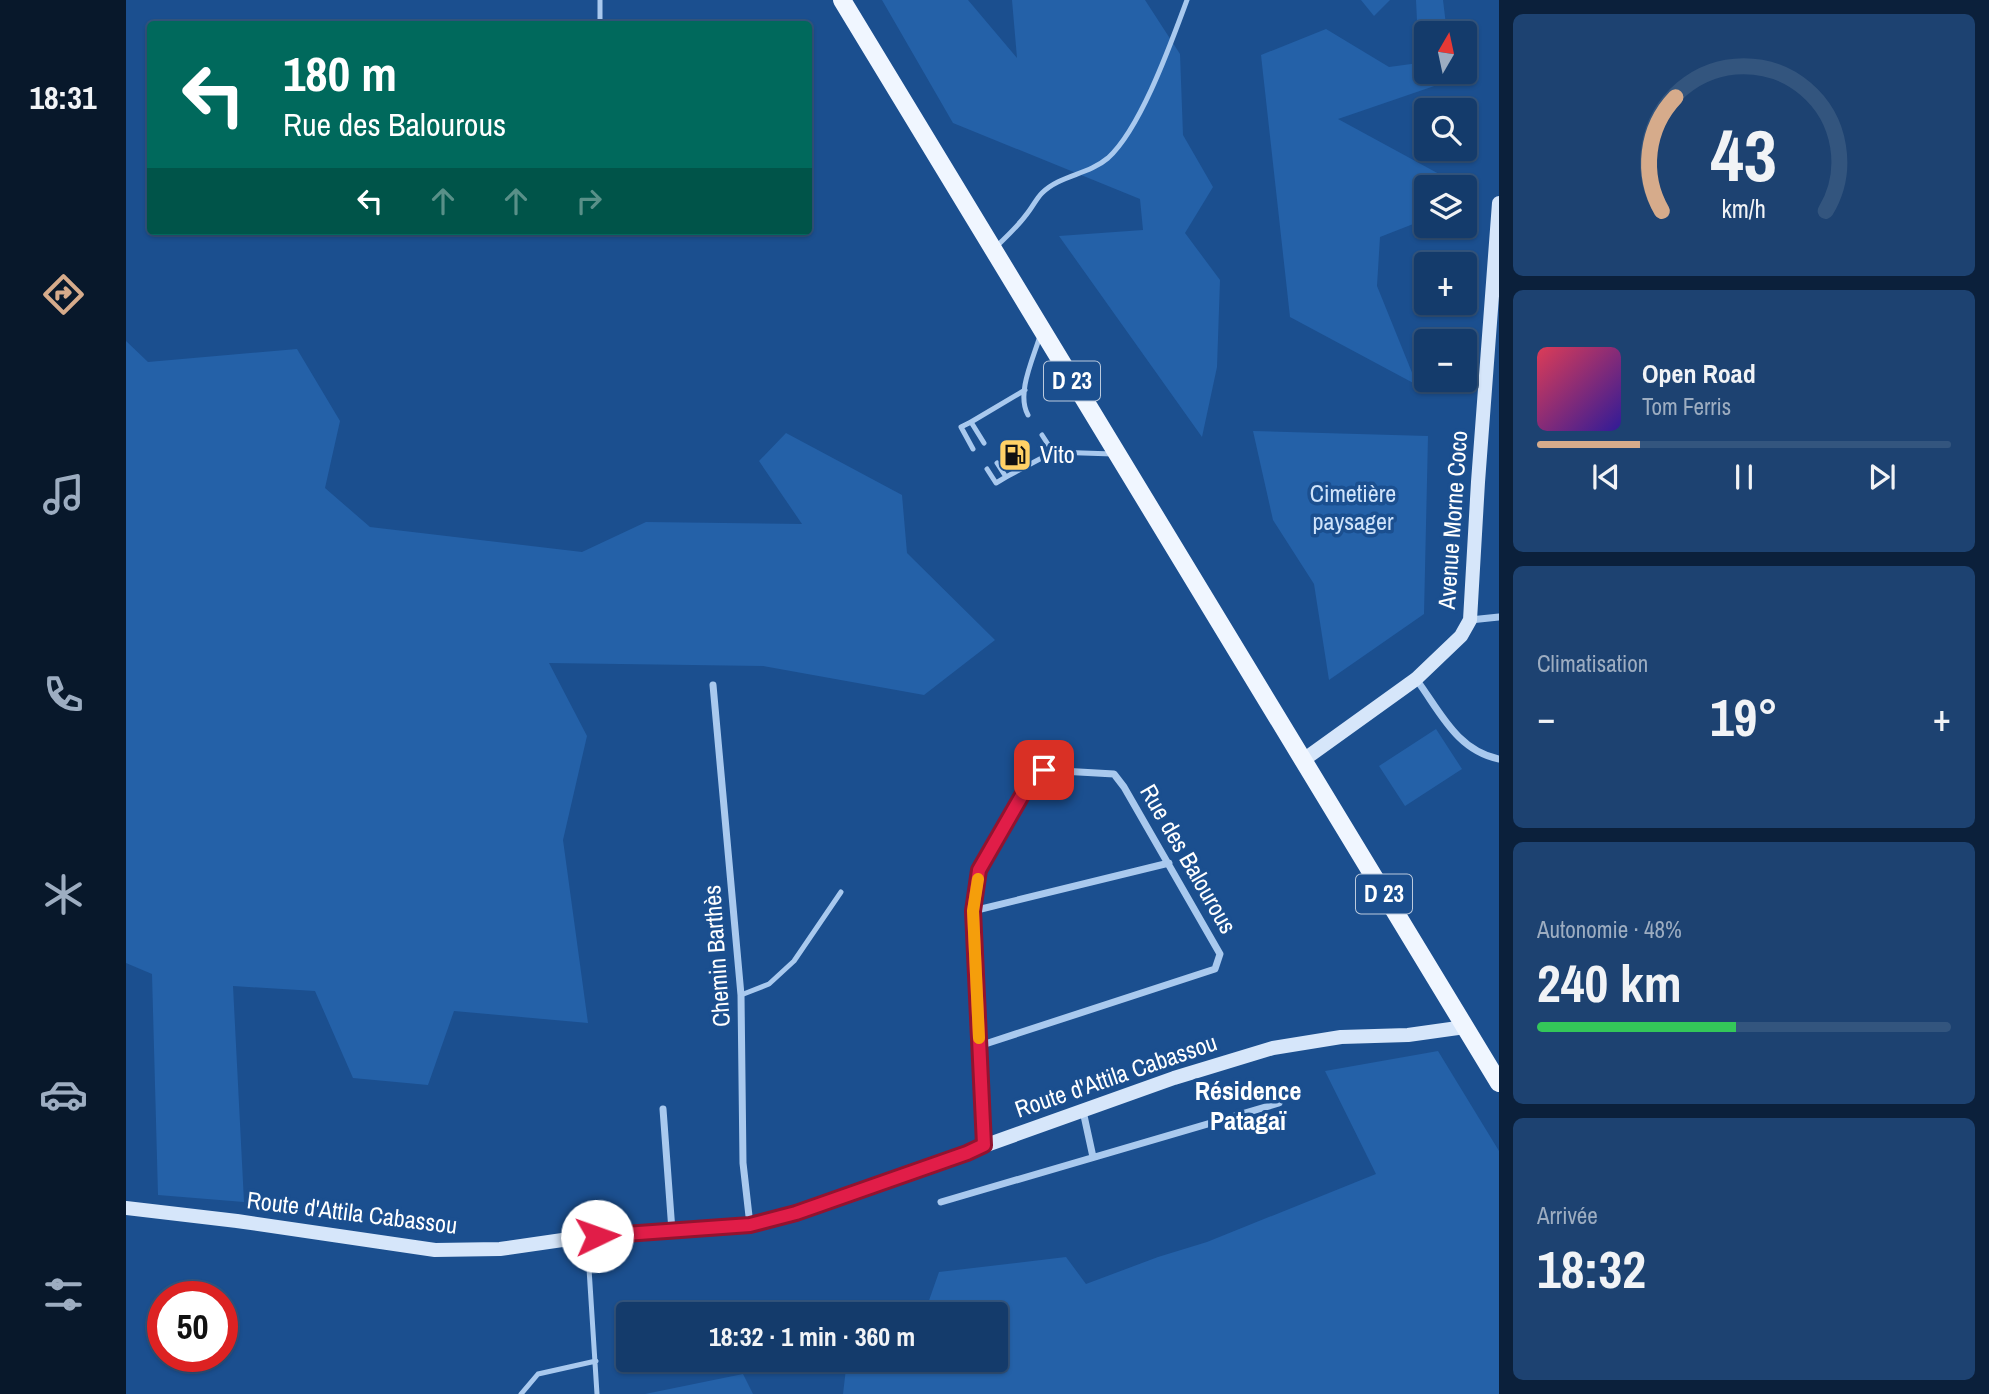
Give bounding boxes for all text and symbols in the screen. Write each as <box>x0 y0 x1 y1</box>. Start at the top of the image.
north arrow <box>1414 21 1477 84</box>
map controls <box>1414 21 1477 392</box>
text: 180 m <box>283 40 397 106</box>
icon: left <box>168 49 259 140</box>
text: 18:31 <box>29 76 97 119</box>
button: search <box>1414 98 1477 161</box>
text: Rue des Balourous <box>283 103 506 146</box>
text: 43 <box>1711 106 1777 204</box>
button: layers <box>1414 175 1477 238</box>
icon: left <box>351 182 389 220</box>
icon: ahead <box>424 182 462 220</box>
icon: ahead <box>497 182 535 220</box>
icon: right <box>570 182 608 220</box>
text: km/h <box>1722 192 1766 226</box>
button: + <box>1414 252 1477 315</box>
icon: directions <box>39 270 88 319</box>
button: − <box>1414 329 1477 392</box>
text: Open Road <box>1642 356 1756 391</box>
road number: D 23 <box>1044 362 1100 400</box>
text: Tom Ferris <box>1642 391 1731 422</box>
street label: Avenue Morne Coco <box>1430 429 1474 611</box>
fuel station icon: Vito <box>996 436 1034 474</box>
place label: Vito <box>1040 438 1075 470</box>
icon: previous <box>1587 458 1625 496</box>
icon: pause <box>1725 458 1763 496</box>
icon: next <box>1863 458 1901 496</box>
icon: music <box>39 470 88 519</box>
park label: Cimetière paysager <box>1310 477 1396 537</box>
text: Climatisation <box>1537 648 1648 679</box>
icon: phone <box>39 670 88 719</box>
text: 19° <box>1710 682 1778 752</box>
text: − <box>1537 692 1555 743</box>
text: + <box>1933 692 1951 743</box>
pin <box>1014 740 1074 800</box>
icon: arrive <box>1025 751 1063 789</box>
street label: Rue des Balourous <box>1133 778 1245 939</box>
icon: climate <box>39 870 88 919</box>
road number: D 23 <box>1356 874 1412 914</box>
street label: Chemin Barthès <box>695 884 737 1028</box>
text: Autonomie · 48% <box>1537 914 1682 945</box>
text: 240 km <box>1537 948 1682 1018</box>
street label: Route d'Attila Cabassou <box>1010 1025 1221 1125</box>
icon: car <box>39 1070 88 1119</box>
district label: Résidence Patagaï <box>1195 1073 1301 1138</box>
street label: Route d'Attila Cabassou <box>245 1183 459 1241</box>
position arrow <box>560 1199 634 1273</box>
text: Arrivée <box>1537 1200 1598 1231</box>
text: 18:32 <box>1537 1234 1646 1304</box>
icon: filters <box>39 1270 88 1319</box>
speed limit sign: 50 <box>147 1281 238 1372</box>
text: 18:32 · 1 min · 360 m <box>709 1319 915 1354</box>

